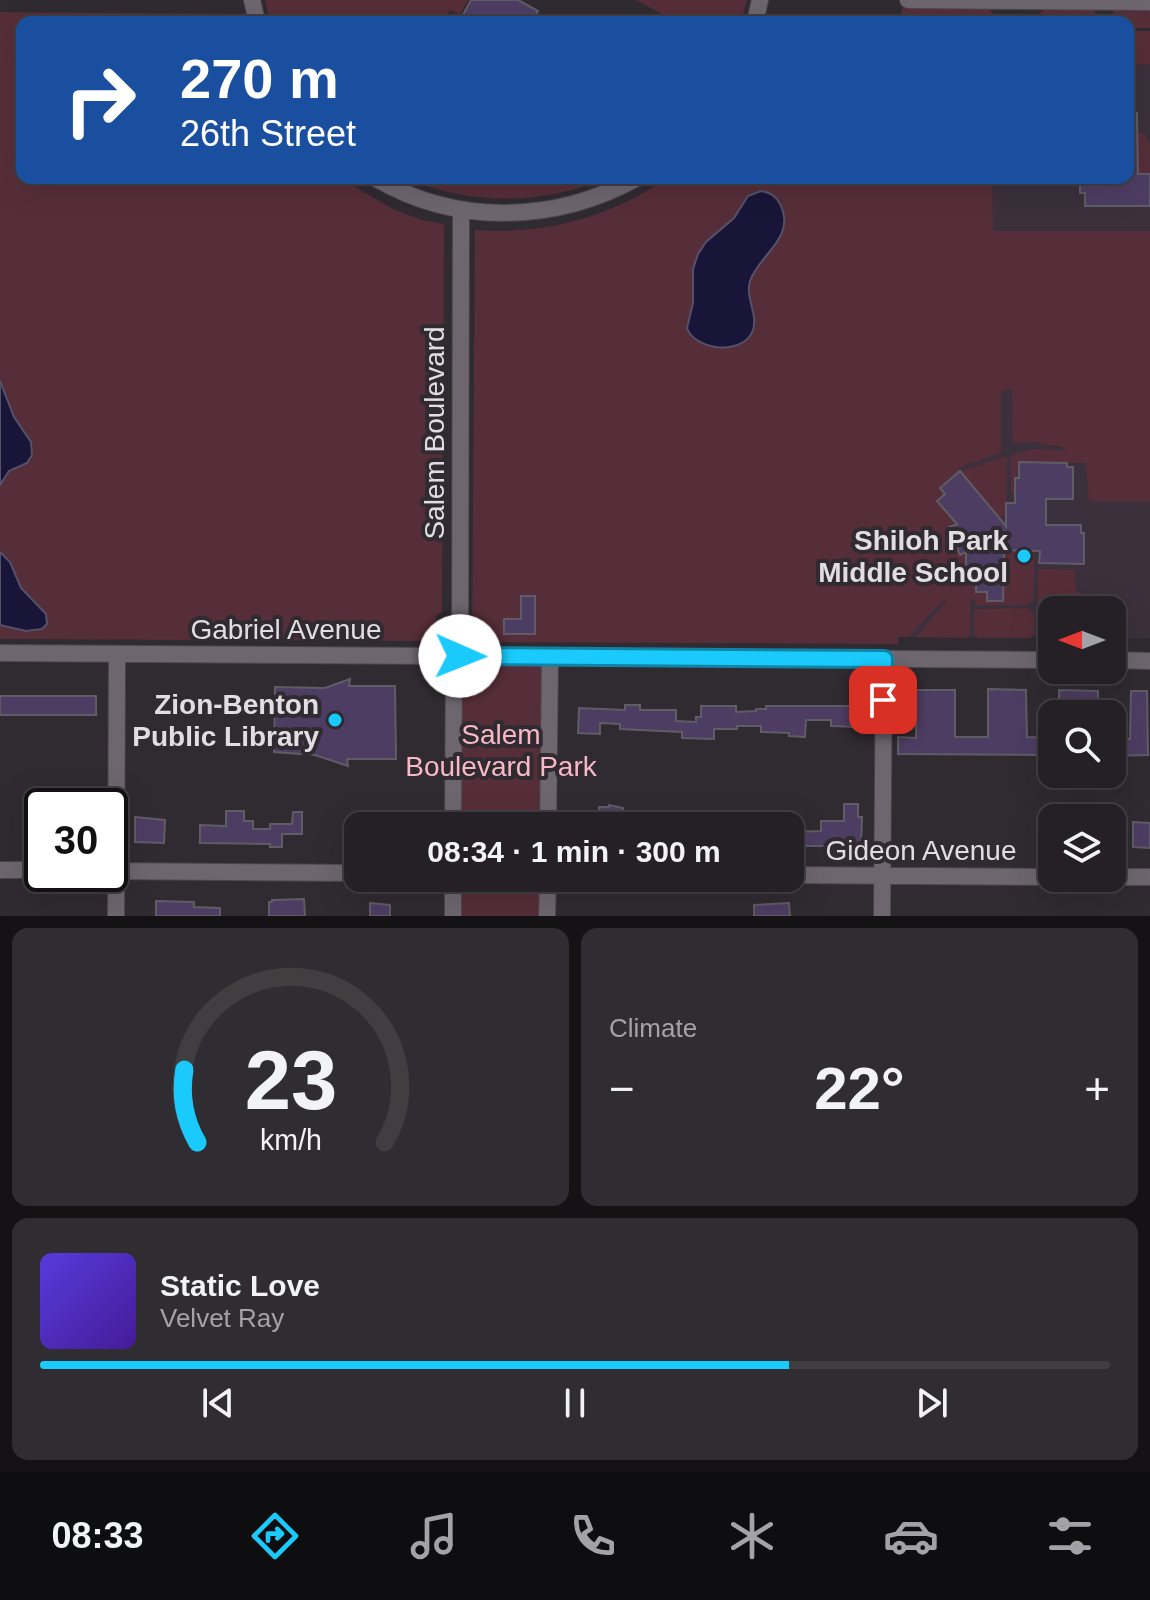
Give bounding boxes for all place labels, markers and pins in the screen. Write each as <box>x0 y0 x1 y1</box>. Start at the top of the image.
place label: Shiloh Park Middle School <box>818 525 1008 588</box>
marker: Shiloh Park Middle School <box>1015 547 1033 565</box>
pin <box>849 666 917 734</box>
place label: Zion-Benton Public Library <box>132 689 319 752</box>
marker: Zion-Benton Public Library <box>326 711 344 729</box>

